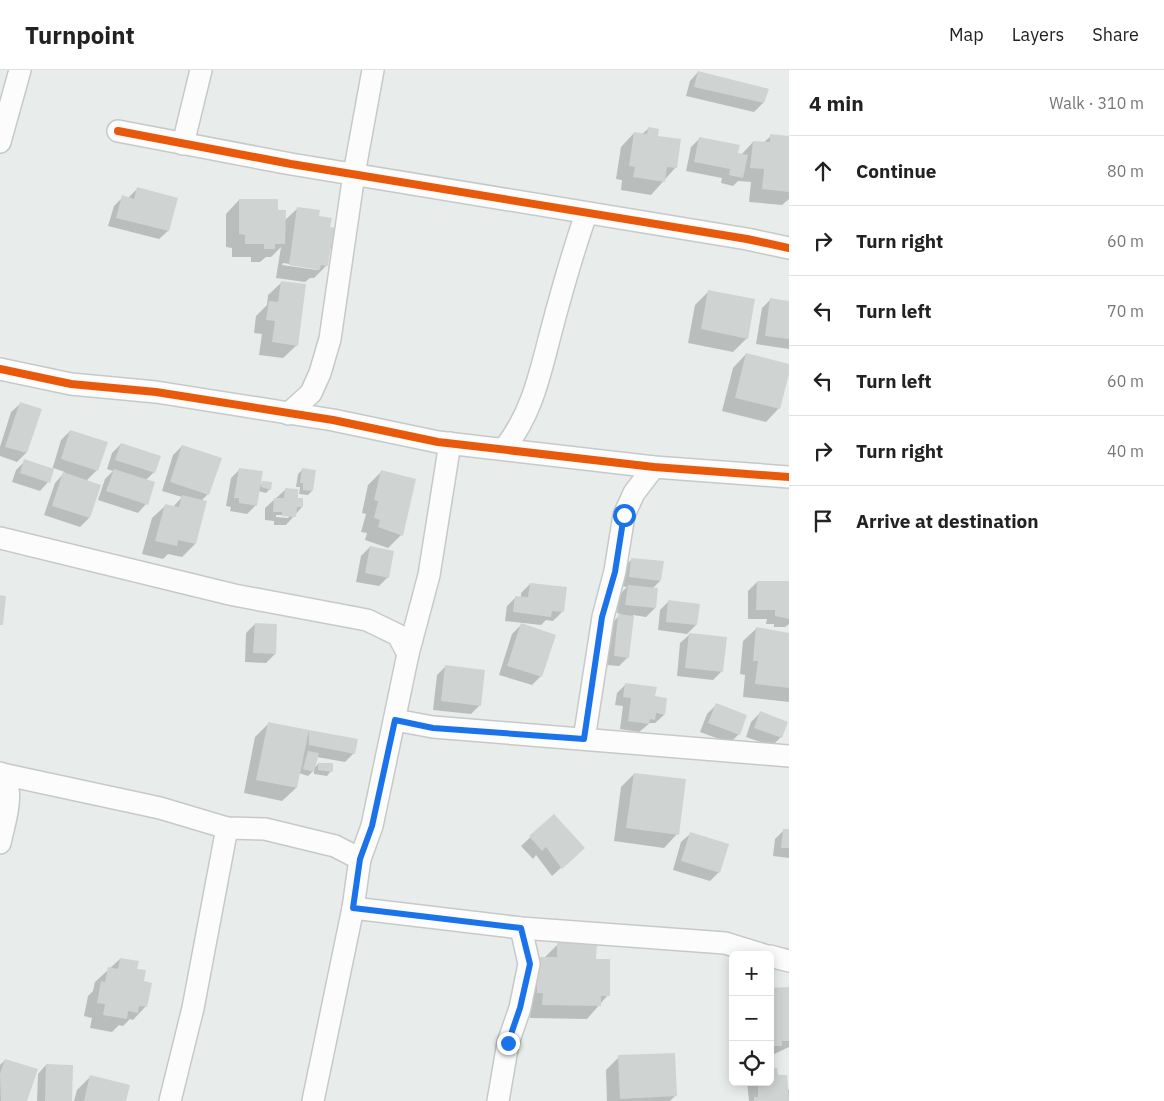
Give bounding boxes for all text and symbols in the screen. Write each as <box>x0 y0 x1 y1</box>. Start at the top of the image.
text: Turnpoint <box>25 19 135 51</box>
text: Map <box>949 23 984 46</box>
text: Layers <box>1012 23 1064 46</box>
text: Share <box>1092 23 1139 46</box>
text: 4 min <box>809 89 864 117</box>
text: Walk · 310 m <box>1049 93 1144 113</box>
icon: ahead <box>809 157 837 185</box>
text: Continue <box>856 159 936 183</box>
text: 80 m <box>1107 161 1144 181</box>
icon: right <box>809 227 837 255</box>
text: Turn right <box>856 229 943 253</box>
text: 60 m <box>1107 231 1144 251</box>
icon: left <box>809 297 837 325</box>
text: Turn left <box>856 299 932 323</box>
text: 70 m <box>1107 301 1144 321</box>
icon: left <box>809 367 837 395</box>
text: Turn left <box>856 369 932 393</box>
text: 60 m <box>1107 371 1144 391</box>
icon: right <box>809 437 837 465</box>
text: Turn right <box>856 439 943 463</box>
text: 40 m <box>1107 441 1144 461</box>
route start <box>613 504 636 527</box>
icon: arrive <box>809 507 837 535</box>
text: Arrive at destination <box>856 509 1039 533</box>
map controls <box>729 951 774 1086</box>
button: + <box>729 951 774 996</box>
button: − <box>729 996 774 1041</box>
route end <box>497 1032 520 1055</box>
button: locate <box>729 1041 774 1086</box>

